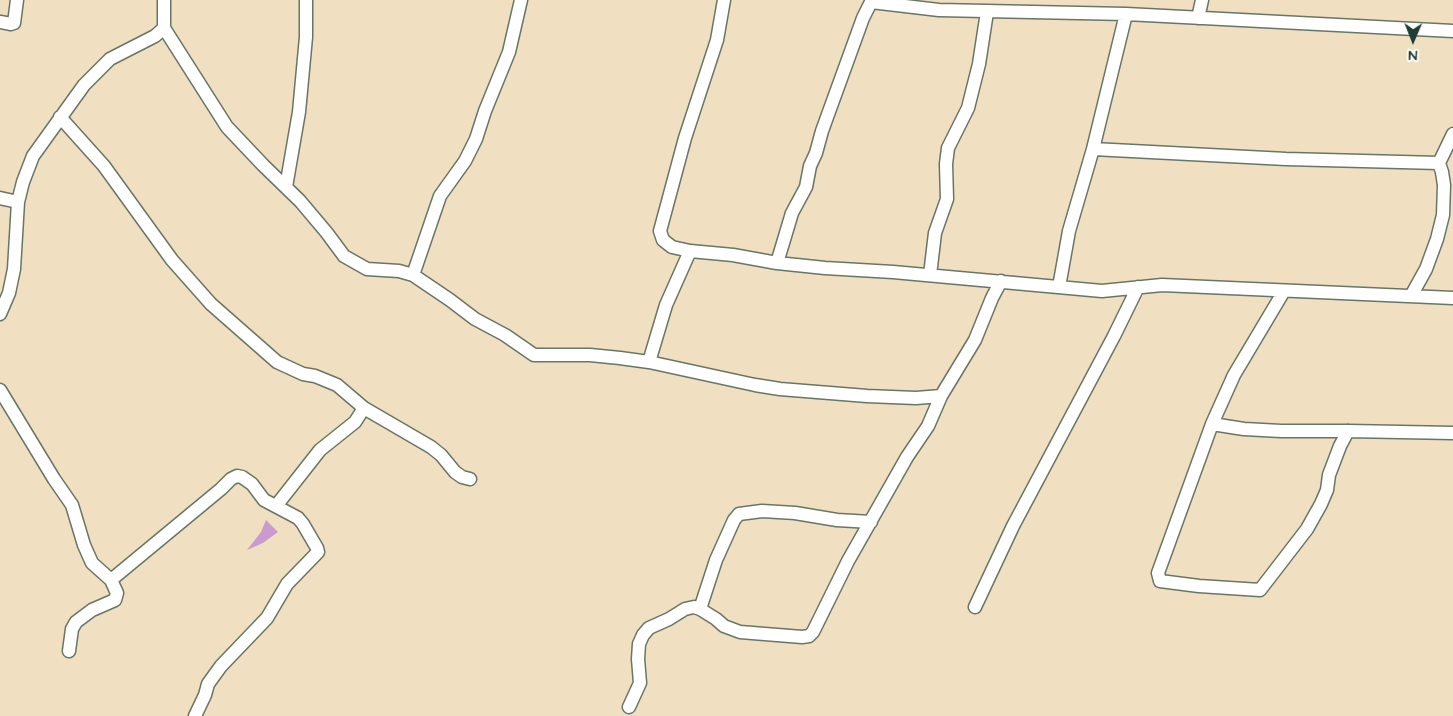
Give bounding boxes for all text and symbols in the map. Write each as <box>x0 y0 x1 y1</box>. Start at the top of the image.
north arrow <box>1388 15 1438 65</box>
text: N <box>1408 45 1417 65</box>

